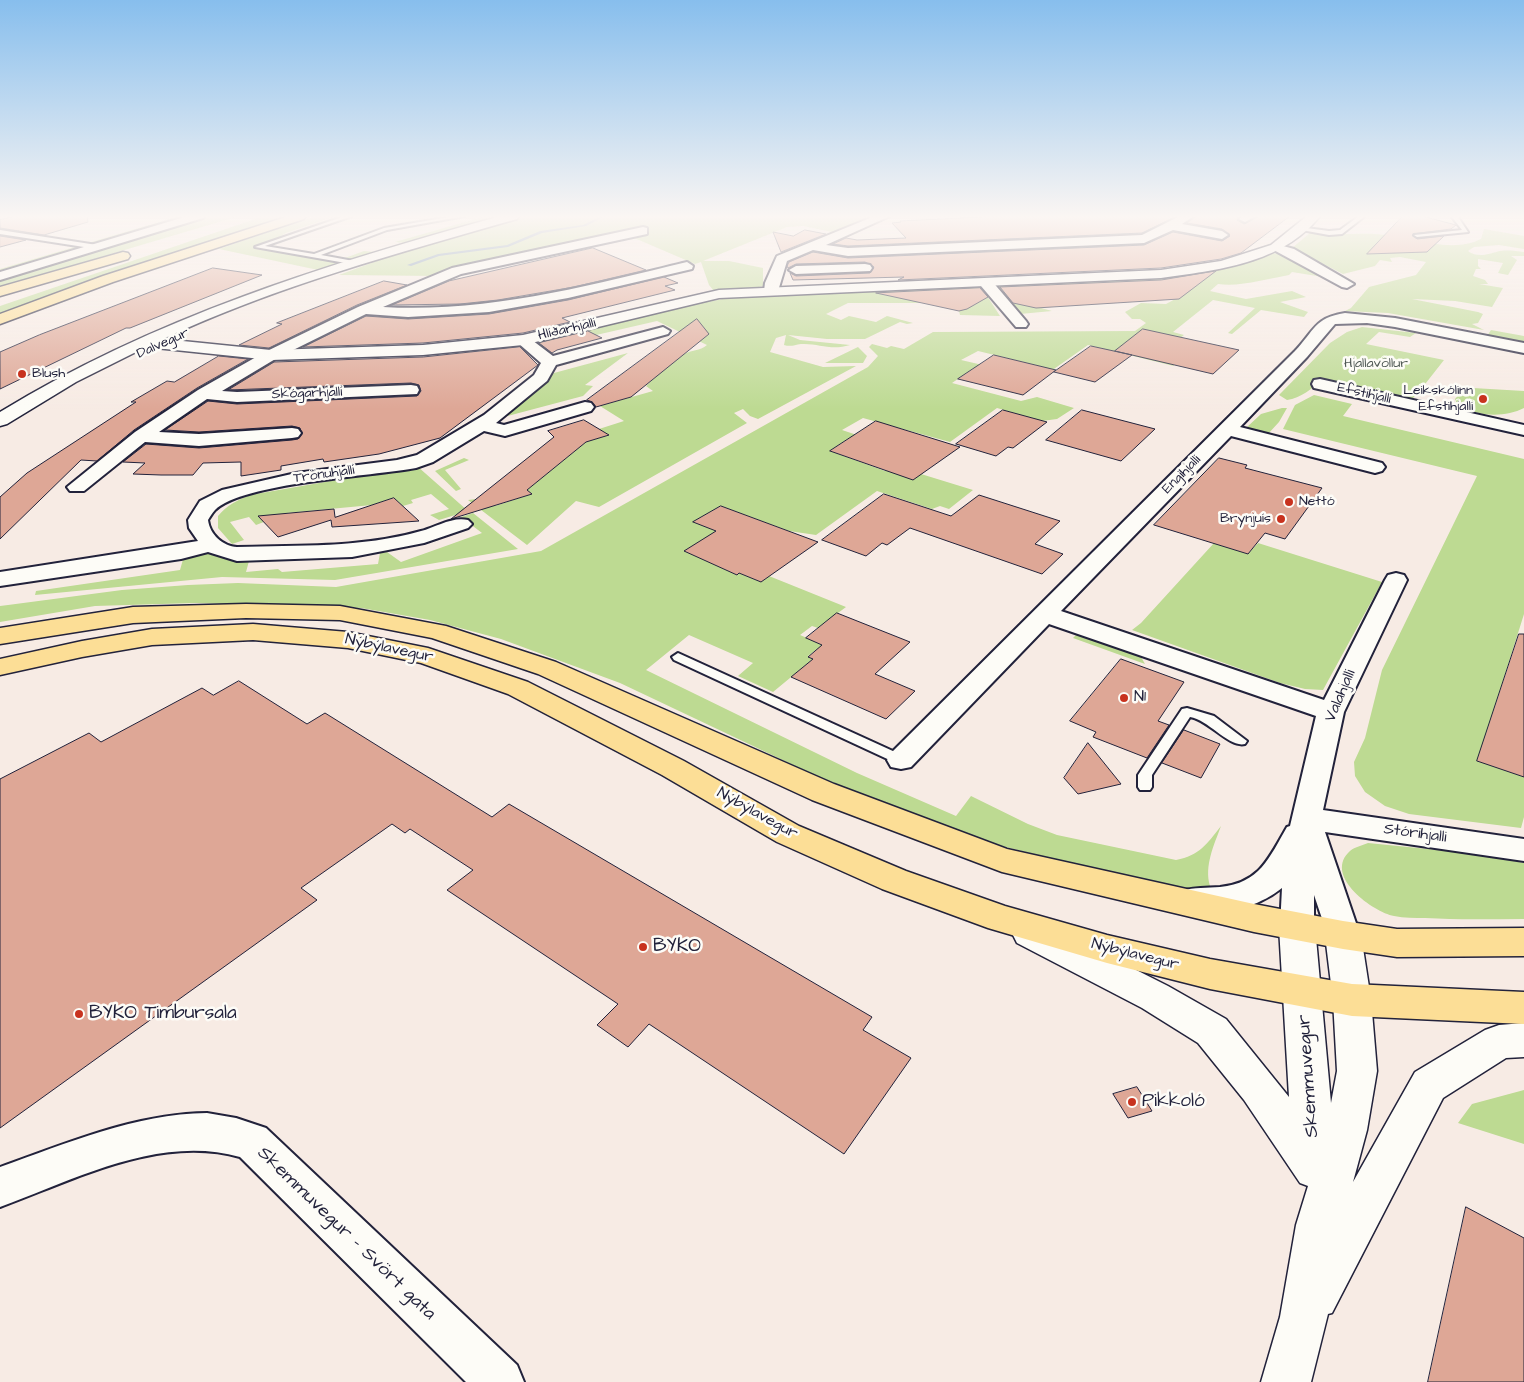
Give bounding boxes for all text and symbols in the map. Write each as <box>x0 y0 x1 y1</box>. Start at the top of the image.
street label: Hlíðarhjalli <box>536 315 598 345</box>
street label: Dalvegur <box>134 325 192 363</box>
park label: Hjallavöllur <box>1344 356 1408 372</box>
place label: Blush <box>32 366 65 382</box>
marker: Blush <box>16 368 28 380</box>
street label: Efstihjalli <box>1336 380 1392 408</box>
place label: Leikskólinn Efstihjalli <box>1403 383 1473 416</box>
street label: Skógarhjalli <box>271 384 343 404</box>
marker: Leikskólinn Efstihjalli <box>1477 393 1489 405</box>
street label: Engihjalli <box>1159 452 1205 498</box>
street label: Trönuhjalli <box>292 462 356 488</box>
place label: Nettó <box>1299 494 1335 510</box>
marker: Nettó <box>1283 496 1295 508</box>
place label: Brynjuís <box>1220 511 1271 527</box>
marker: Brynjuís <box>1275 513 1287 525</box>
street label: Nýbýlavegur <box>343 630 435 668</box>
street label: Valahjalli <box>1321 667 1361 725</box>
place label: N1 <box>1134 688 1146 708</box>
marker: N1 <box>1118 692 1130 704</box>
street label: Nýbýlavegur <box>713 784 801 844</box>
street label: Stórihjalli <box>1382 820 1448 848</box>
street label: Nýbýlavegur <box>1089 935 1181 975</box>
place label: BYKO <box>653 936 701 958</box>
marker: BYKO <box>637 941 649 953</box>
place label: BYKO Timbursala <box>89 1003 237 1025</box>
marker: BYKO Timbursala <box>73 1008 85 1020</box>
street label: Skemmuvegur <box>1293 1014 1325 1138</box>
place label: Pikkoló <box>1142 1091 1205 1113</box>
marker: Pikkoló <box>1126 1096 1138 1108</box>
street label: Skemmuvegur - Svört gata <box>252 1142 440 1326</box>

